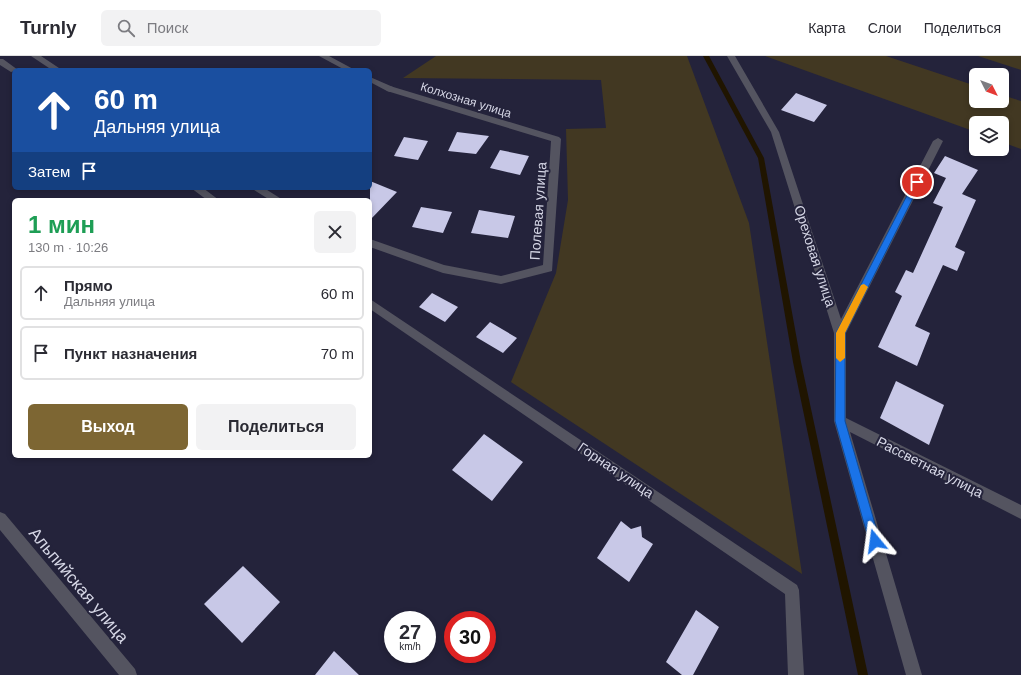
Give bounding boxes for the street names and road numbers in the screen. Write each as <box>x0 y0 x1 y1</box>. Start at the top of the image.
street label: Колхозная улица <box>419 80 514 121</box>
street label: Полевая улица <box>527 161 549 261</box>
street label: Ореховая улица <box>791 203 839 309</box>
street label: Рассветная улица <box>874 433 986 501</box>
street label: Горная улица <box>575 439 657 501</box>
street label: Альпийская улица <box>25 524 133 647</box>

